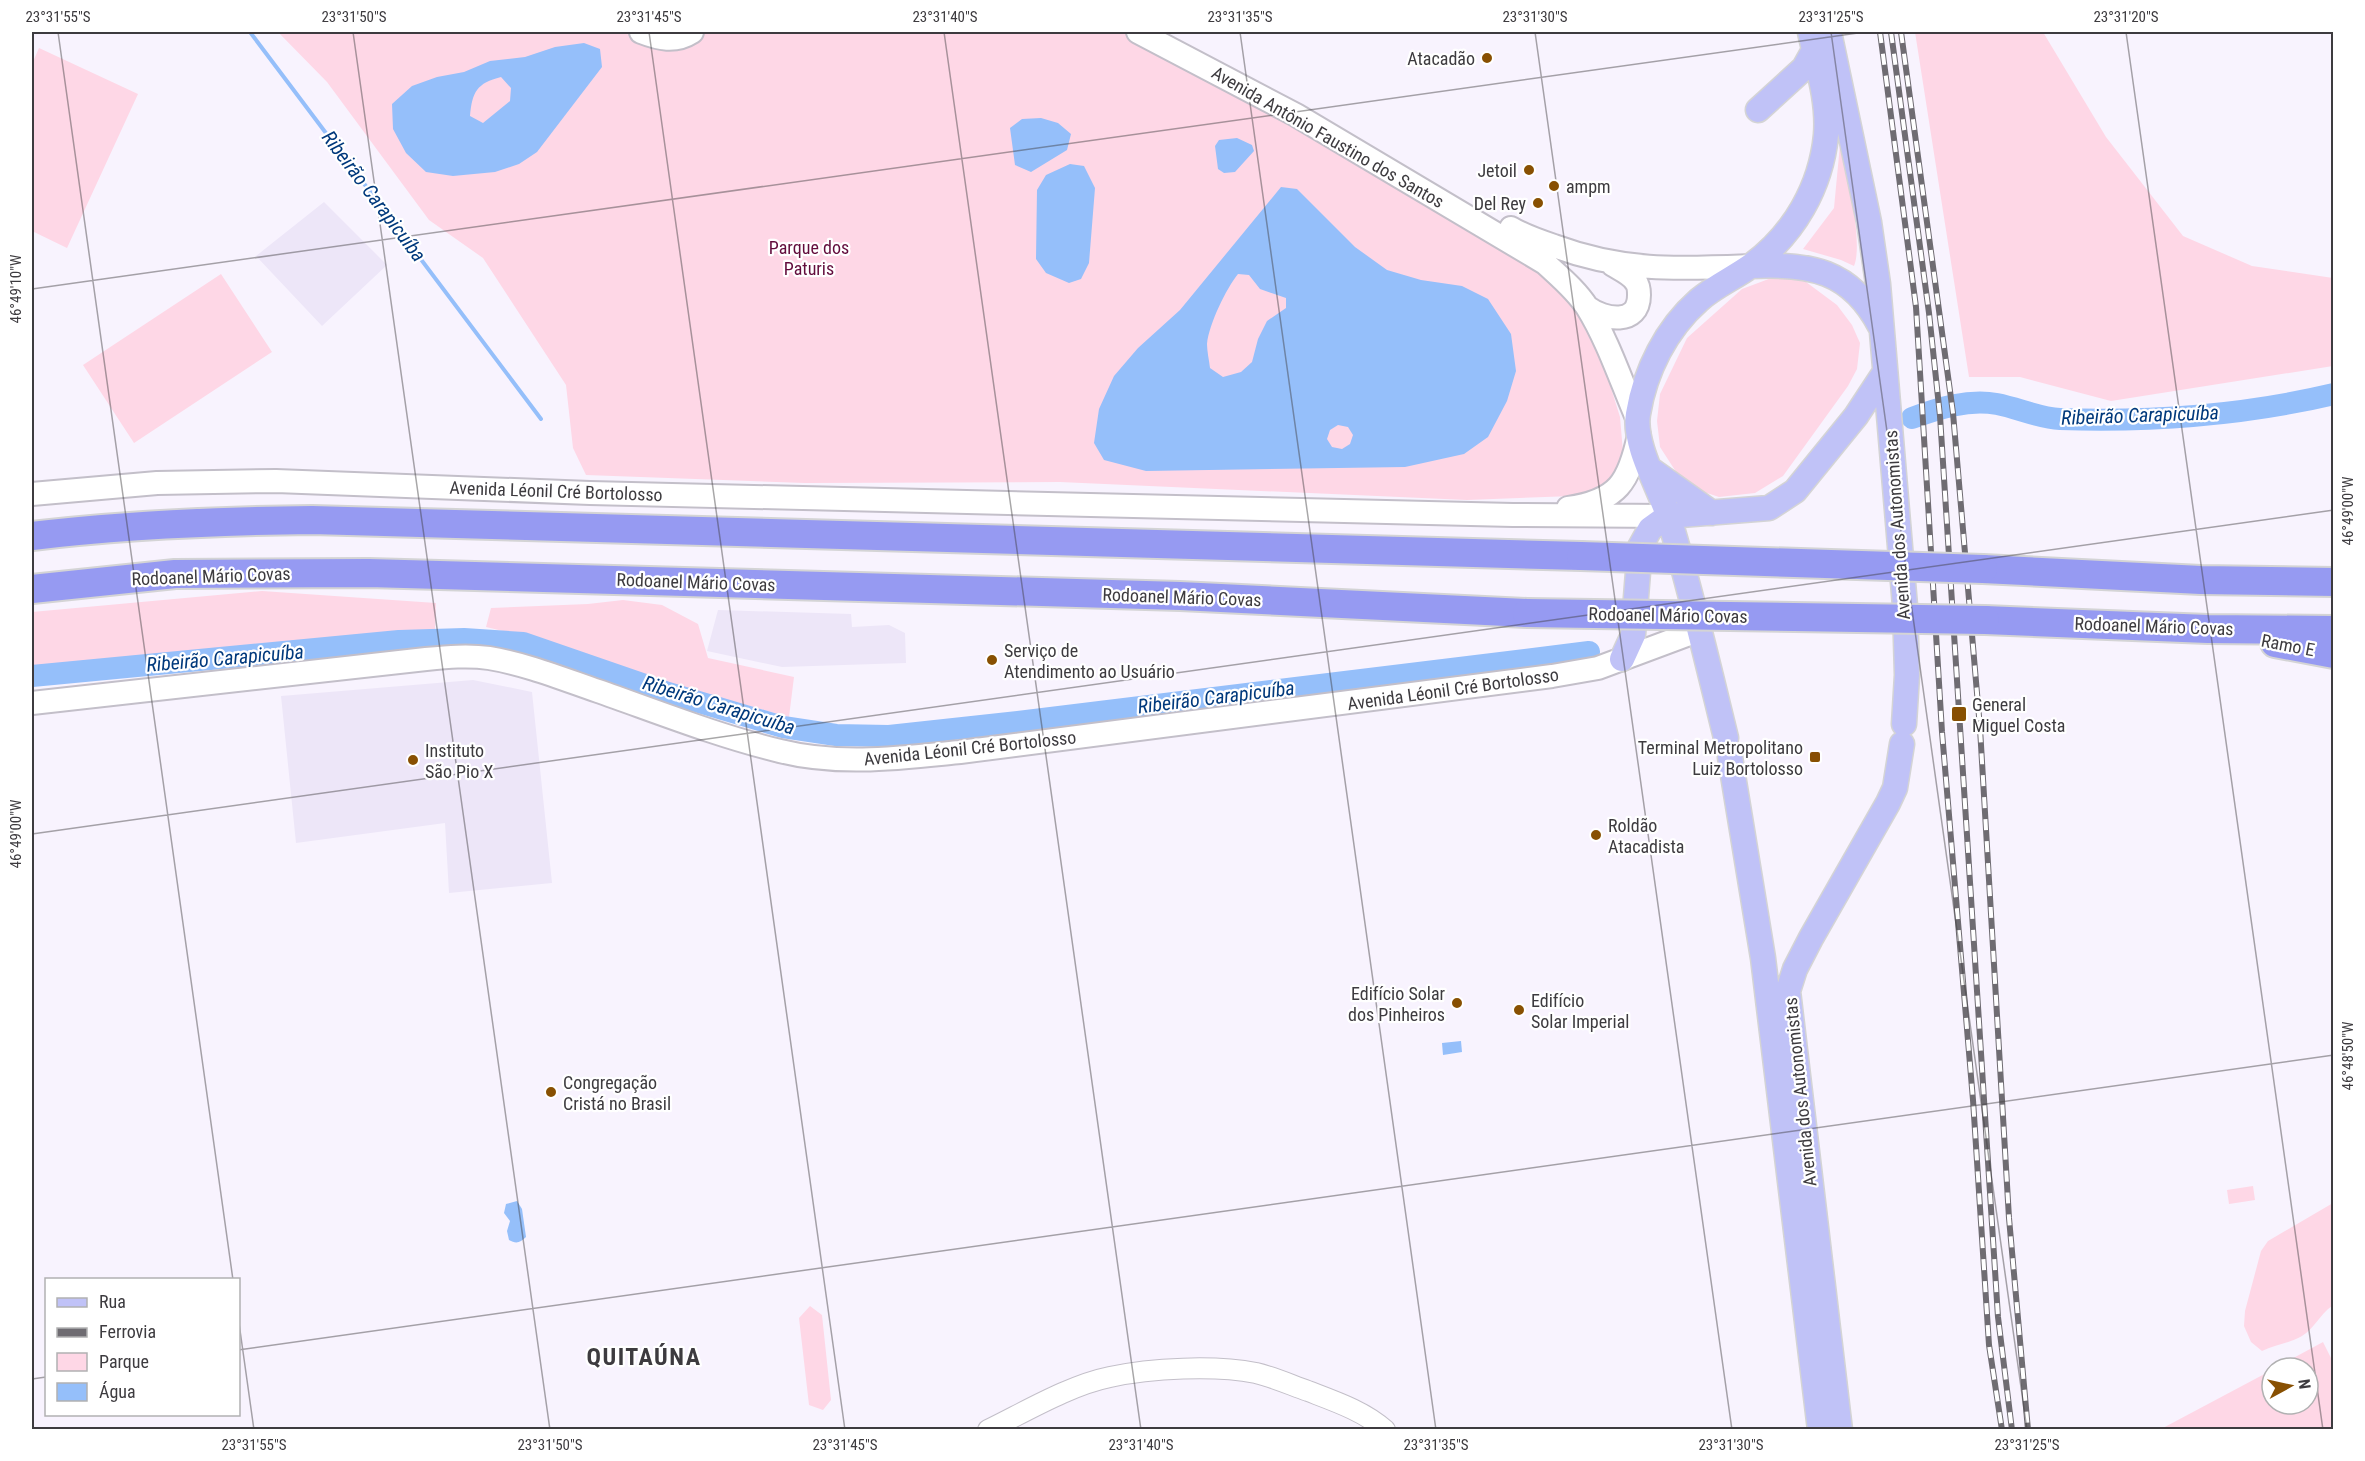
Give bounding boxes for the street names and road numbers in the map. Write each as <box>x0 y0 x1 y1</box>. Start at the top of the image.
street label: Avenida Antônio Faustino dos Santos <box>1208 62 1448 212</box>
street label: Avenida dos Autonomistas <box>1880 430 1914 620</box>
street label: Avenida Léonil Cré Bortolosso <box>449 477 663 505</box>
street label: Rodoanel Mário Covas <box>131 563 291 589</box>
street label: Rodoanel Mário Covas <box>616 569 776 595</box>
street label: Rodoanel Mário Covas <box>1102 584 1262 610</box>
street label: Rodoanel Mário Covas <box>1588 603 1748 627</box>
street label: Rodoanel Mário Covas <box>2074 613 2234 639</box>
street label: Ramo E <box>2260 630 2316 660</box>
street label: Avenida Léonil Cré Bortolosso <box>1346 664 1560 714</box>
street label: Avenida Léonil Cré Bortolosso <box>863 726 1077 770</box>
street label: Avenida dos Autonomistas <box>1780 997 1820 1187</box>

